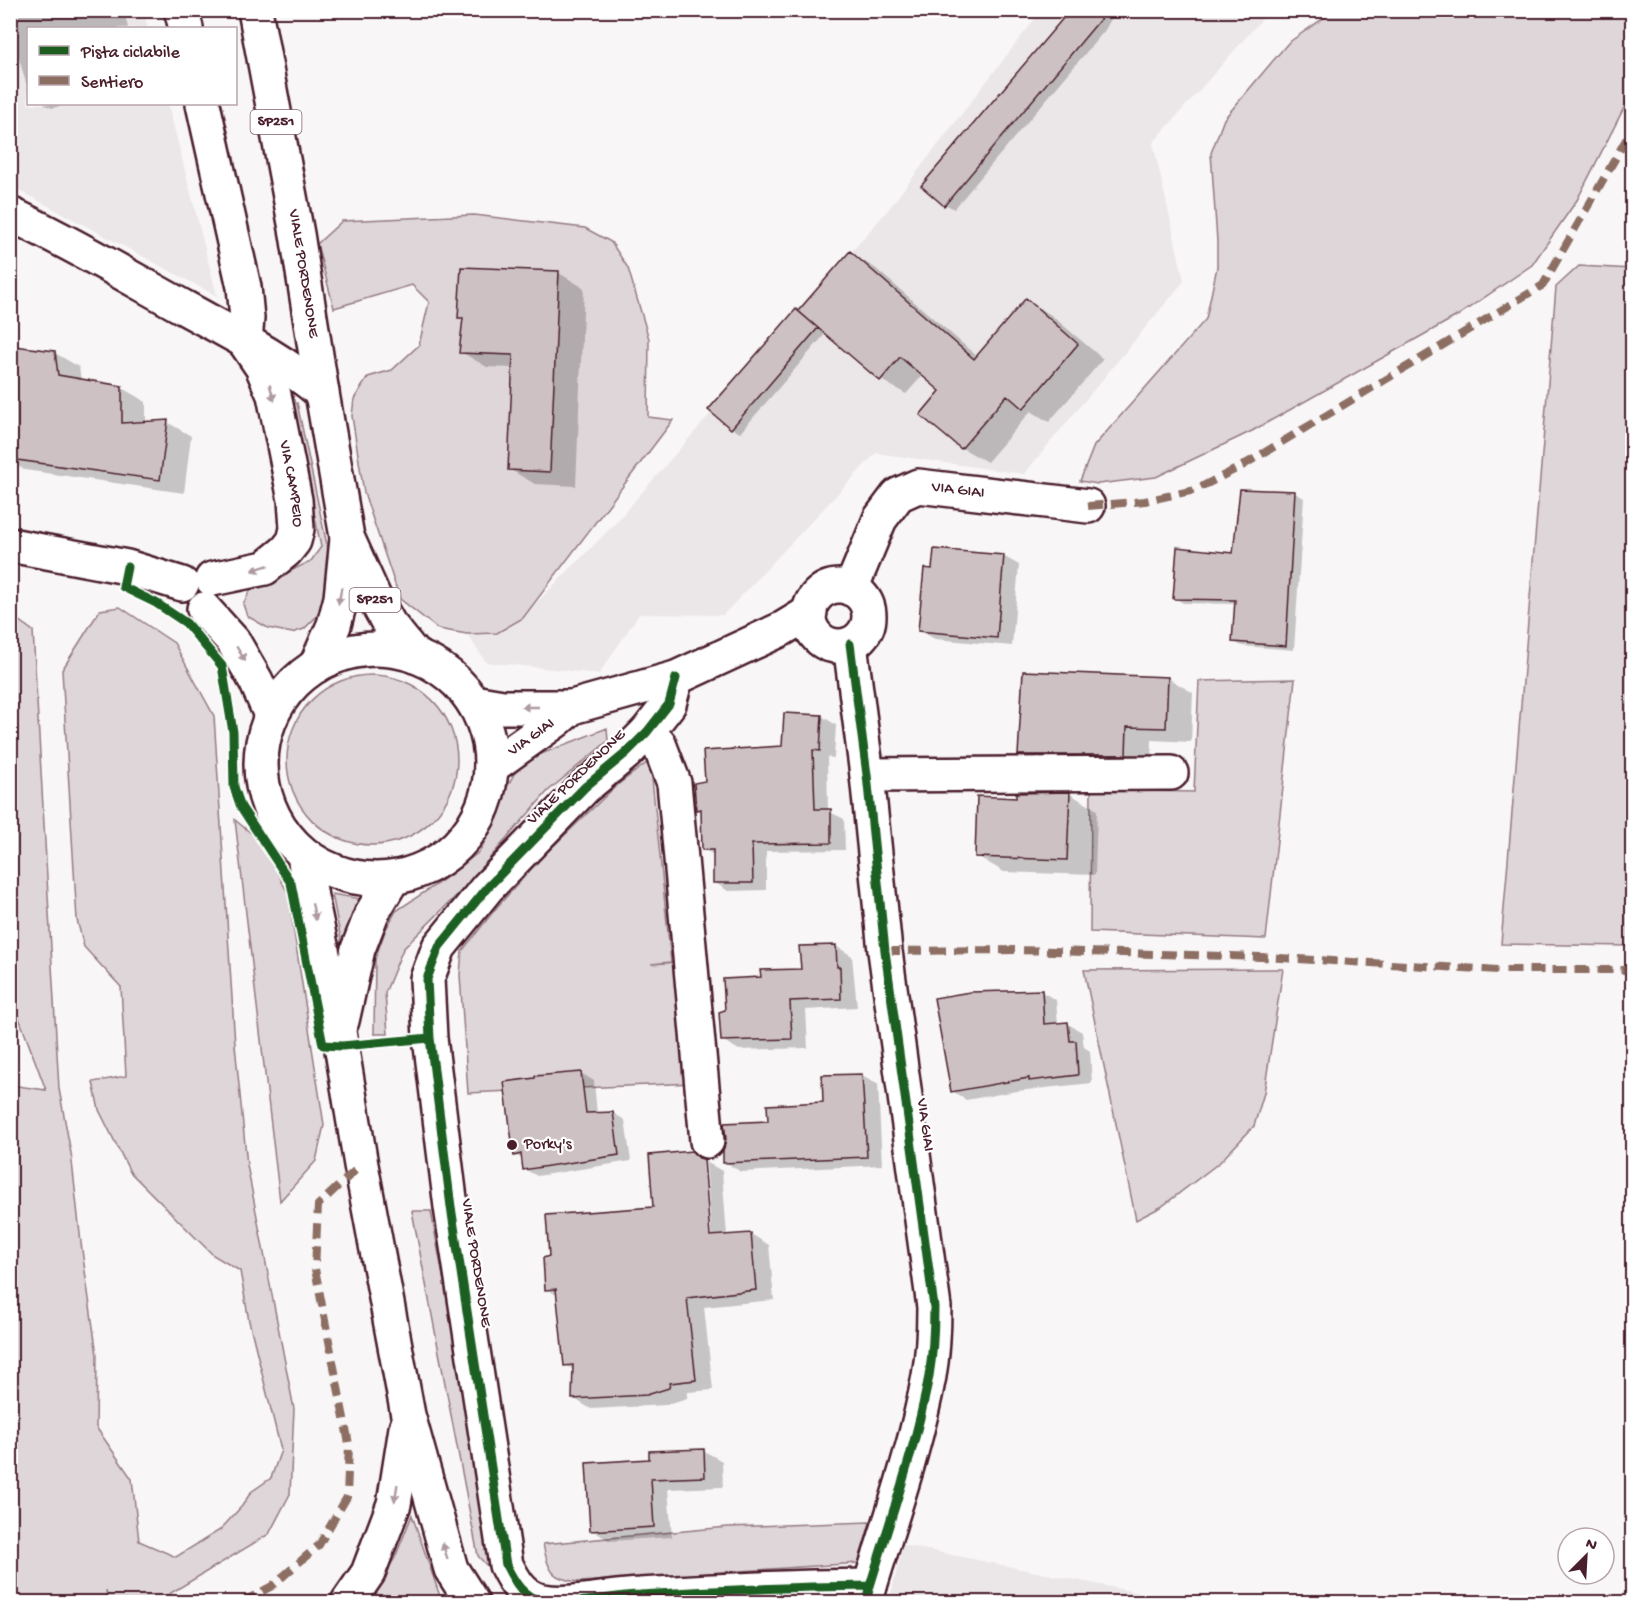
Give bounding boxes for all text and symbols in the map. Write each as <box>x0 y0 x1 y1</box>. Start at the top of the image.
legend <box>27 27 237 105</box>
text: Pista ciclabile <box>80 43 181 64</box>
text: Sentiero <box>81 73 143 94</box>
road number: SP251 <box>250 110 302 134</box>
street label: VIALE PORDENONE <box>283 207 323 340</box>
one-way arrow <box>268 384 277 402</box>
street label: VIA CAMPEIO <box>274 438 306 528</box>
street label: VIA GIAI <box>930 478 986 503</box>
one-way arrow <box>251 564 269 573</box>
one-way arrow <box>336 586 345 605</box>
road number: SP251 <box>350 588 400 612</box>
one-way arrow <box>235 646 246 662</box>
one-way arrow <box>520 702 539 712</box>
street label: VIA GIAI <box>504 715 559 762</box>
street label: VIALE PORDENONE <box>523 725 631 831</box>
one-way arrow <box>310 903 320 922</box>
street label: VIA GIAI <box>911 1096 937 1153</box>
place label: Porky's <box>523 1136 573 1155</box>
marker: Porky's <box>505 1138 519 1152</box>
street label: VIALE PORDENONE <box>455 1197 495 1329</box>
one-way arrow <box>391 1484 400 1503</box>
north arrow <box>1556 1526 1616 1586</box>
text: N <box>1582 1535 1600 1557</box>
one-way arrow <box>440 1542 449 1560</box>

